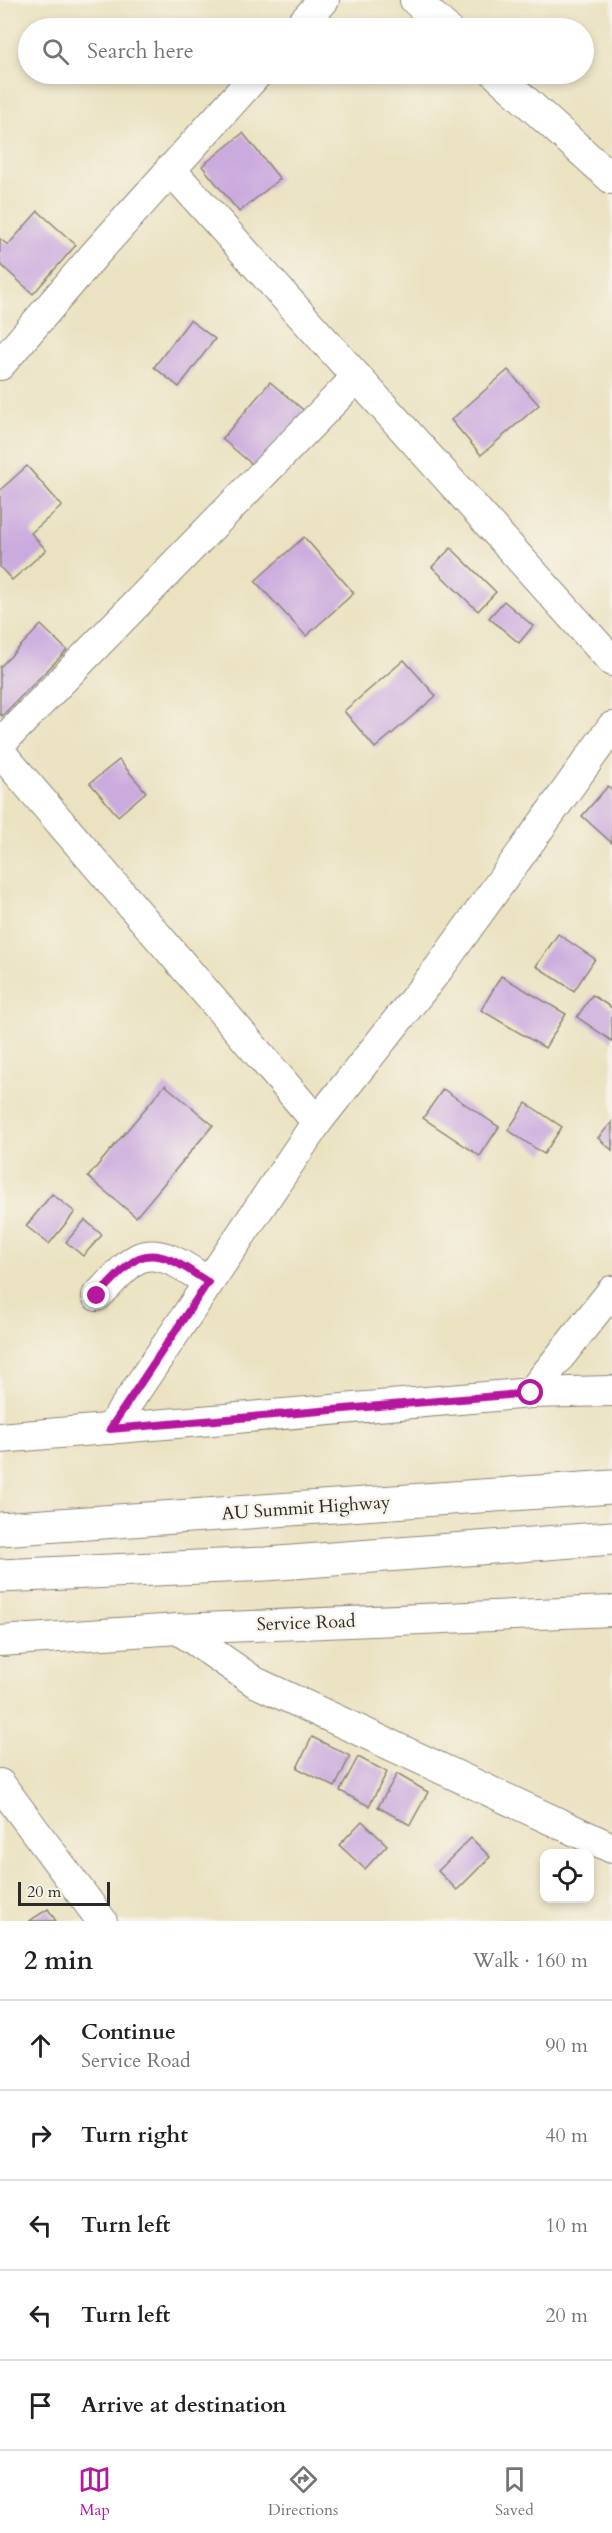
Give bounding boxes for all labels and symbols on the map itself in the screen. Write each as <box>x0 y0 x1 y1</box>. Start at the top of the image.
route end <box>83 1282 109 1308</box>
route start <box>517 1379 543 1405</box>
street label: AU Summit Highway <box>221 1490 392 1526</box>
street label: Service Road <box>256 1609 356 1637</box>
scale bar <box>18 1879 110 1906</box>

